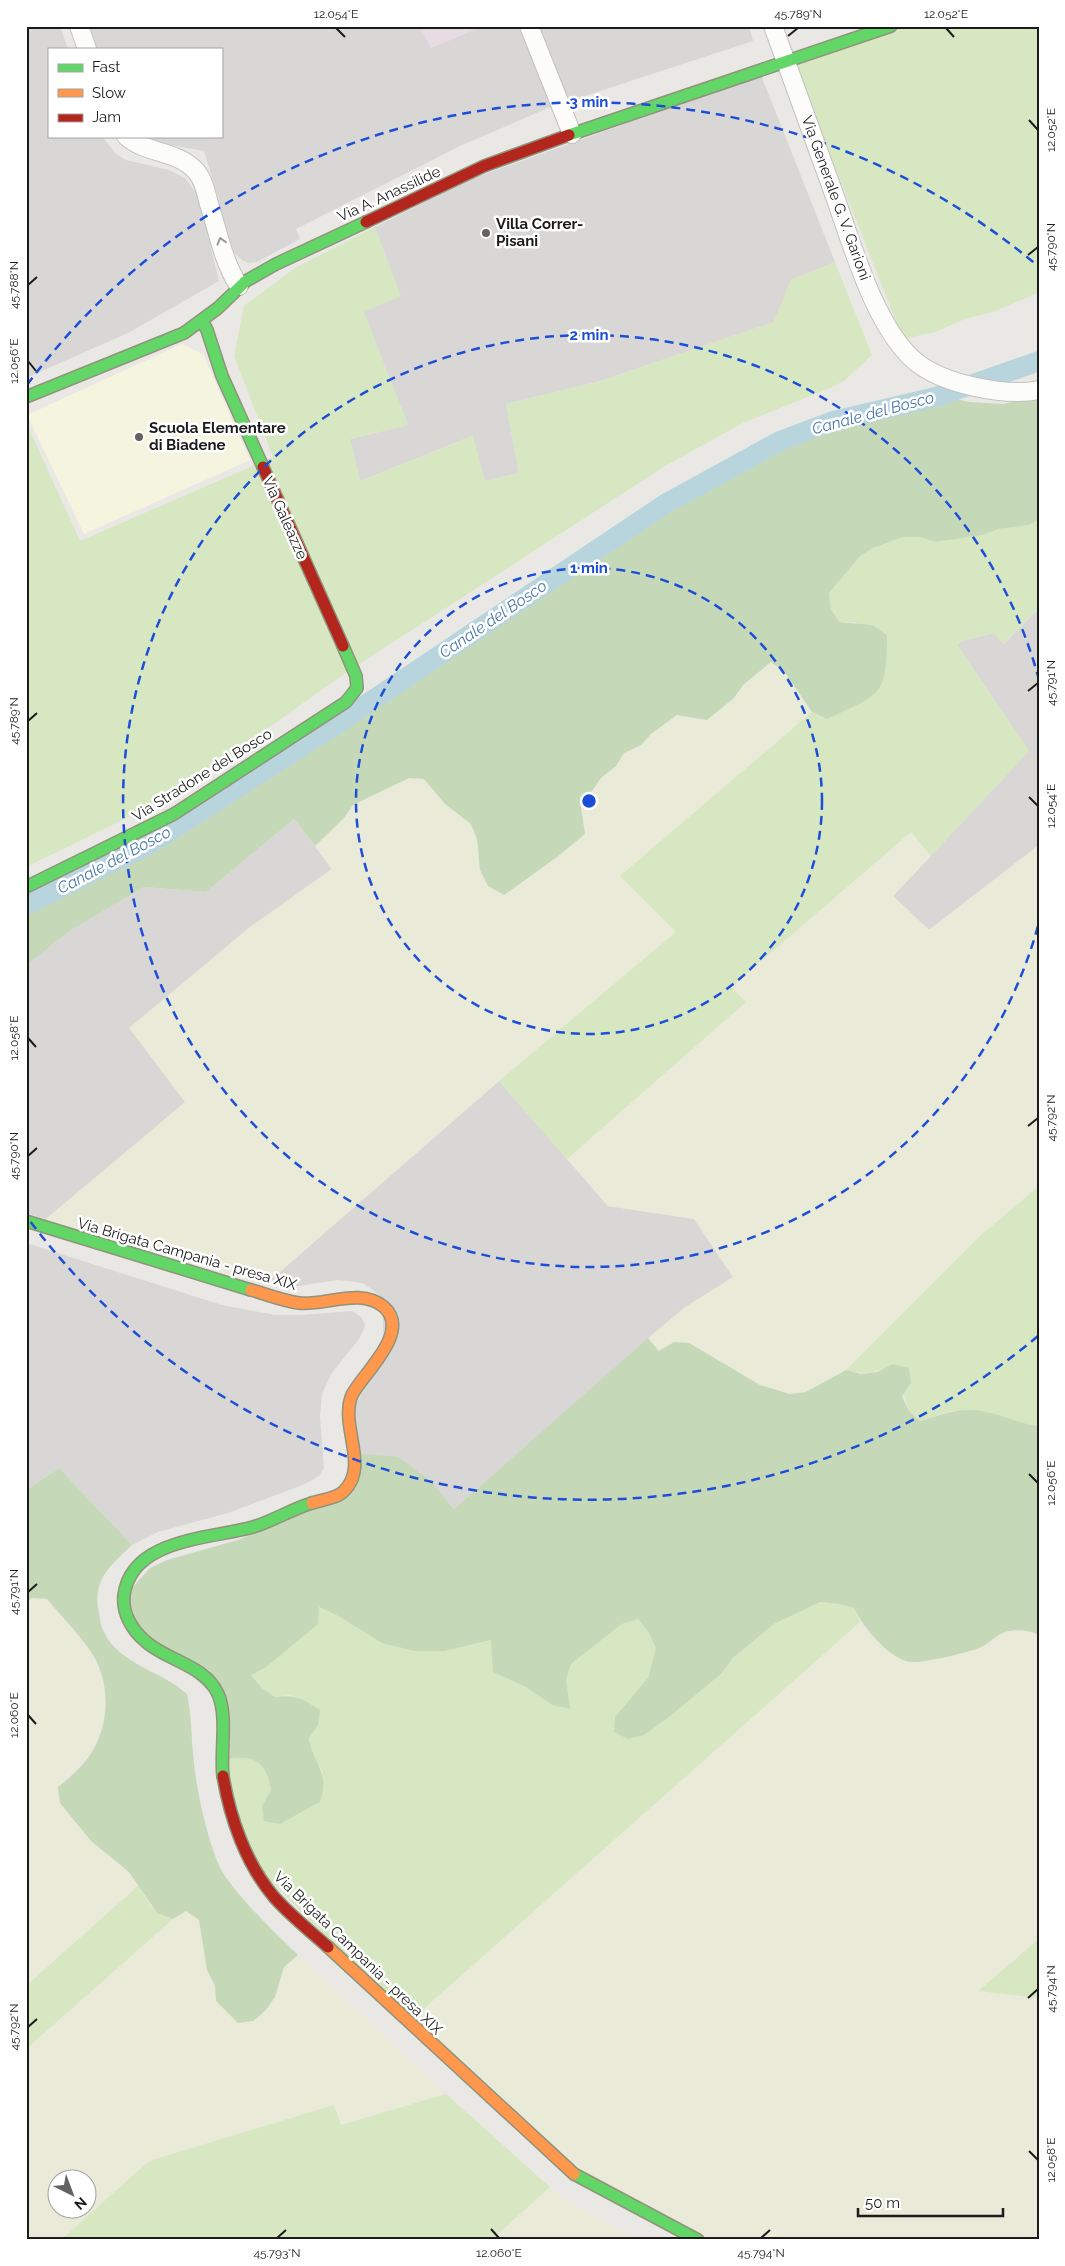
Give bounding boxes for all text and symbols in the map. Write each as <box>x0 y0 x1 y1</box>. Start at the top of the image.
text: 12.054°E <box>314 7 358 21</box>
text: 45.789°N <box>774 7 822 21</box>
text: 12.052°E <box>924 7 968 21</box>
legend <box>48 48 222 138</box>
text: Fast <box>92 58 120 76</box>
text: Slow <box>92 84 126 102</box>
text: 3 min <box>570 93 608 111</box>
text: Jam <box>92 108 121 126</box>
text: 12.052°E <box>1044 108 1058 152</box>
street label: Via Generale G. V. Garioni <box>798 113 874 283</box>
street label: Via A. Anassilide <box>335 162 444 226</box>
place label: Villa Correr- Pisani <box>496 215 583 250</box>
text: 45.790°N <box>1044 223 1058 271</box>
marker: Villa Correr- Pisani <box>480 227 492 239</box>
one-way arrow <box>216 238 226 246</box>
text: 45.788°N <box>7 261 21 309</box>
text: 2 min <box>570 326 608 344</box>
text: 12.056°E <box>7 338 21 384</box>
water label: Canale del Bosco <box>810 388 936 438</box>
place label: Scuola Elementare di Biadene <box>149 419 286 454</box>
marker: Scuola Elementare di Biadene <box>133 431 145 443</box>
street label: Via Galeazze <box>259 474 311 562</box>
text: 1 min <box>570 559 608 577</box>
water label: Canale del Bosco <box>436 576 550 662</box>
text: 45.791°N <box>1044 660 1058 706</box>
text: 45.789°N <box>7 697 21 745</box>
street label: Via Stradone del Bosco <box>129 725 275 825</box>
text: 12.054°E <box>1044 784 1058 828</box>
centre of rings <box>580 792 598 810</box>
water label: Canale del Bosco <box>54 822 174 898</box>
text: 12.058°E <box>7 1015 21 1061</box>
text: 45.792°N <box>1044 1094 1058 1142</box>
text: 45.790°N <box>7 1132 21 1180</box>
street label: Via Brigata Campania - presa XIX <box>75 1214 299 1294</box>
text: 12.056°E <box>1044 1460 1058 1506</box>
text: 45.791°N <box>7 1569 21 1615</box>
text: 12.060°E <box>7 1692 21 1738</box>
street label: Via Brigata Campania - presa XIX <box>270 1868 446 2039</box>
text: 45.794°N <box>1044 1965 1058 2013</box>
text: 45.792°N <box>7 2003 21 2051</box>
text: 12.058°E <box>1044 2137 1058 2183</box>
north arrow <box>48 2168 98 2218</box>
scale bar <box>858 2186 1002 2218</box>
text: N <box>71 2194 90 2213</box>
text: 50 m <box>865 2194 900 2212</box>
text: 45.793°N <box>253 2246 301 2260</box>
text: 12.060°E <box>476 2246 522 2260</box>
text: 45.794°N <box>737 2246 785 2260</box>

